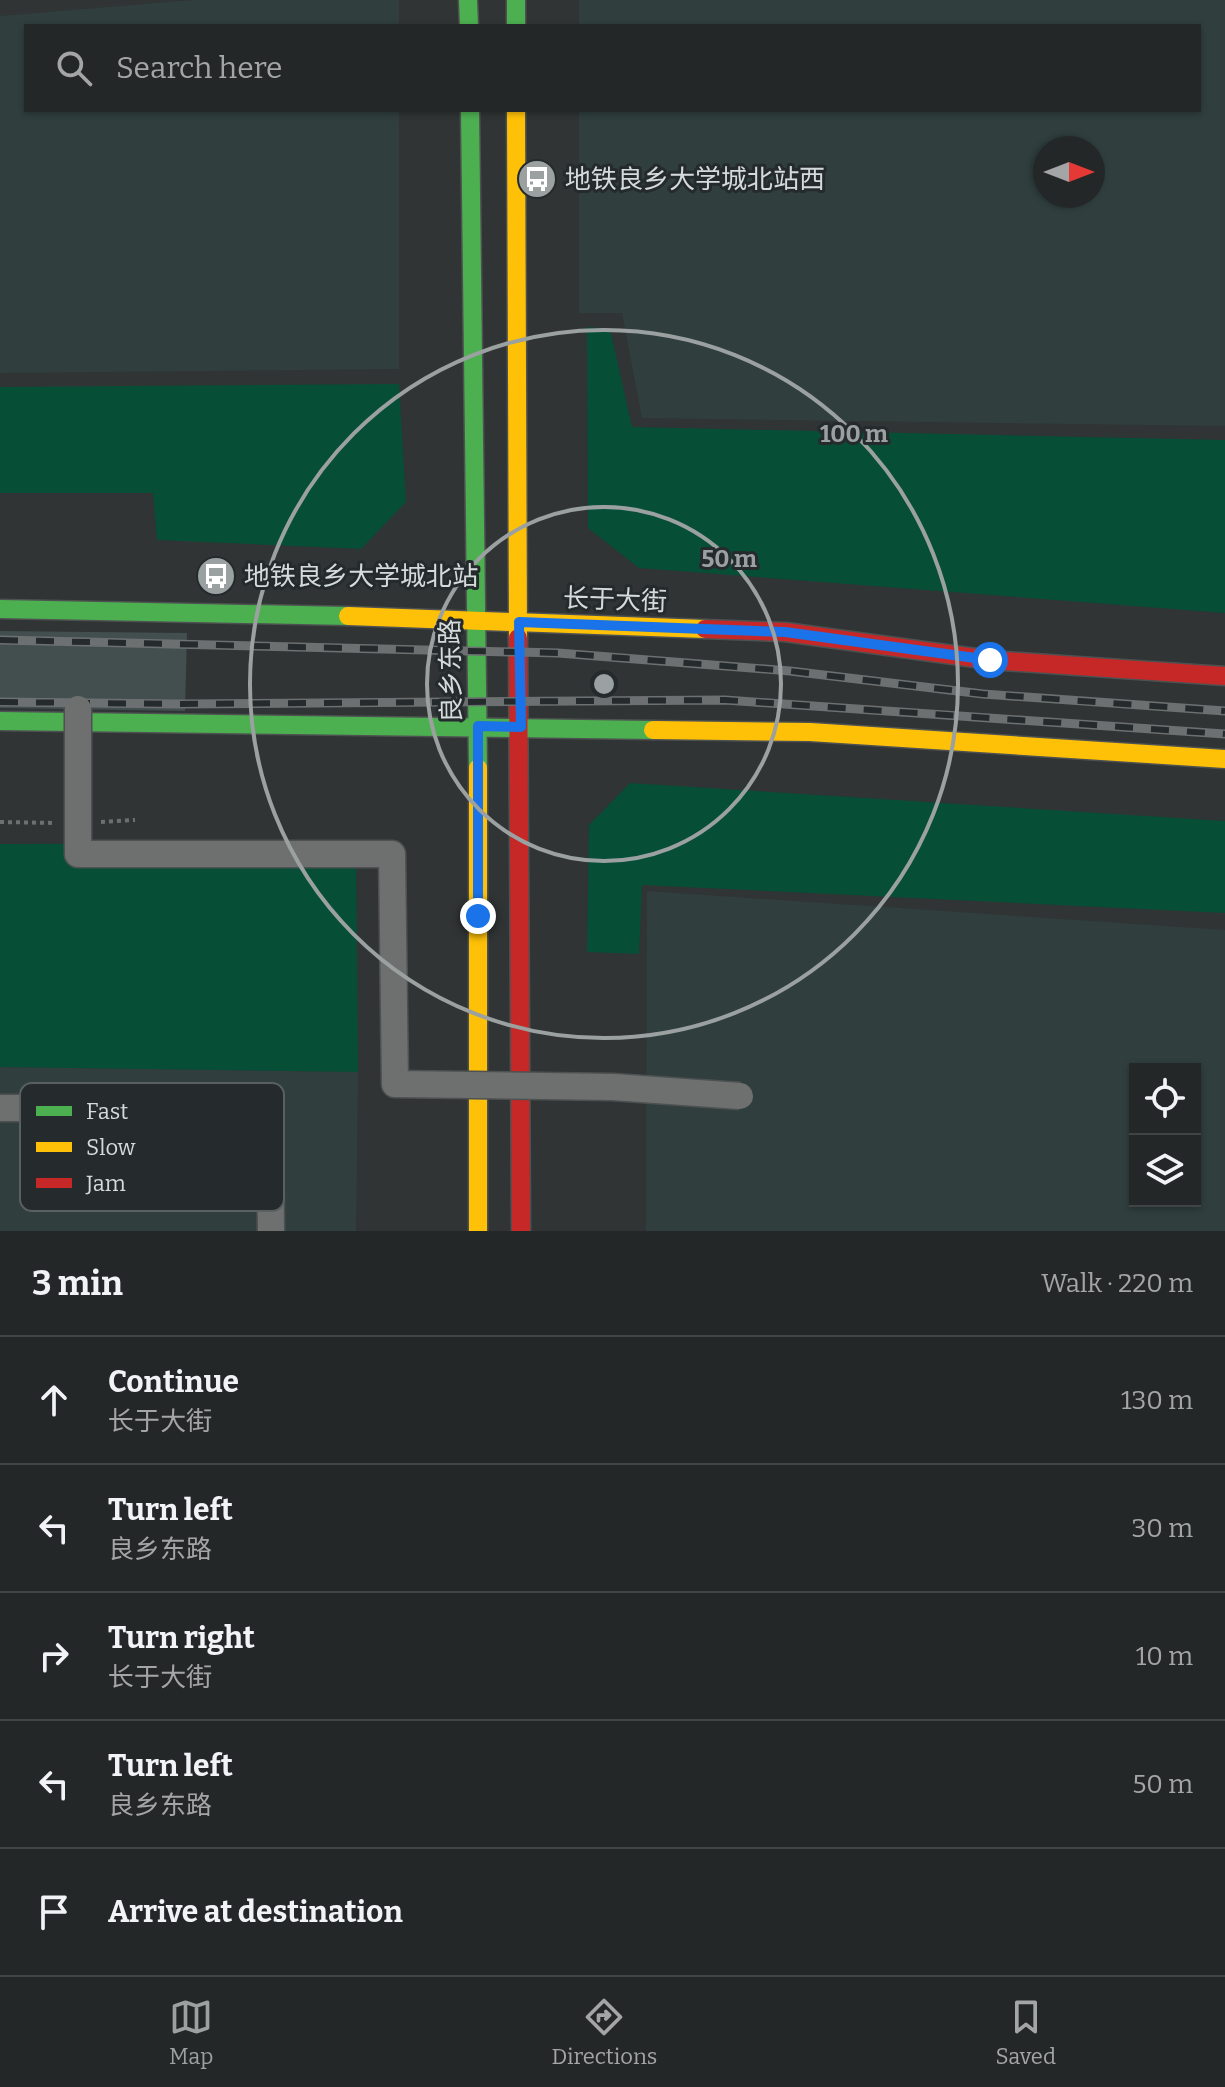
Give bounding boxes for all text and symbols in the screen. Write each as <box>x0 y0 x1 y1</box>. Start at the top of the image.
search box <box>24 24 1201 112</box>
icon: search <box>52 46 96 90</box>
text: Search here <box>116 50 283 86</box>
north arrow <box>1033 136 1105 208</box>
bus stop icon: 地铁良乡大学城北站西 <box>516 158 558 200</box>
place label: 地铁良乡大学城北站西 <box>565 164 825 195</box>
text: 100 m <box>820 420 888 448</box>
text: 50 m <box>701 545 757 573</box>
bus stop icon: 地铁良乡大学城北站 <box>195 555 237 597</box>
place label: 地铁良乡大学城北站 <box>244 561 478 592</box>
street label: 长于大街 <box>562 583 668 617</box>
street label: 良乡东路 <box>435 619 467 723</box>
route start <box>972 642 1008 678</box>
centre of rings <box>590 670 618 698</box>
route end <box>460 898 496 934</box>
map controls <box>1129 1063 1201 1207</box>
button: locate <box>1129 1063 1201 1135</box>
legend <box>20 1083 284 1211</box>
text: Fast <box>86 1098 128 1125</box>
text: Slow <box>86 1134 136 1161</box>
button: layers <box>1129 1135 1201 1207</box>
text: Jam <box>85 1170 126 1197</box>
text: 3 min <box>32 1263 123 1304</box>
text: Walk · 220 m <box>1041 1268 1193 1299</box>
text: Continue <box>108 1364 239 1400</box>
icon: ahead <box>32 1378 76 1422</box>
text: 130 m <box>1121 1385 1193 1416</box>
text: 长于大街 <box>108 1406 212 1437</box>
text: Turn left <box>108 1492 233 1528</box>
icon: left <box>32 1506 76 1550</box>
text: 30 m <box>1132 1513 1193 1544</box>
text: 良乡东路 <box>108 1534 212 1565</box>
text: Turn right <box>108 1620 255 1656</box>
icon: right <box>32 1634 76 1678</box>
text: 10 m <box>1136 1641 1193 1672</box>
text: 长于大街 <box>108 1662 212 1693</box>
text: Turn left <box>108 1748 233 1784</box>
icon: left <box>32 1762 76 1806</box>
text: 50 m <box>1132 1769 1193 1800</box>
text: 良乡东路 <box>108 1790 212 1821</box>
icon: arrive <box>32 1890 76 1934</box>
text: Arrive at destination <box>108 1894 403 1930</box>
tab: Map <box>169 1995 213 2070</box>
tab: Directions <box>552 1995 657 2070</box>
tab: Saved <box>996 1995 1056 2070</box>

